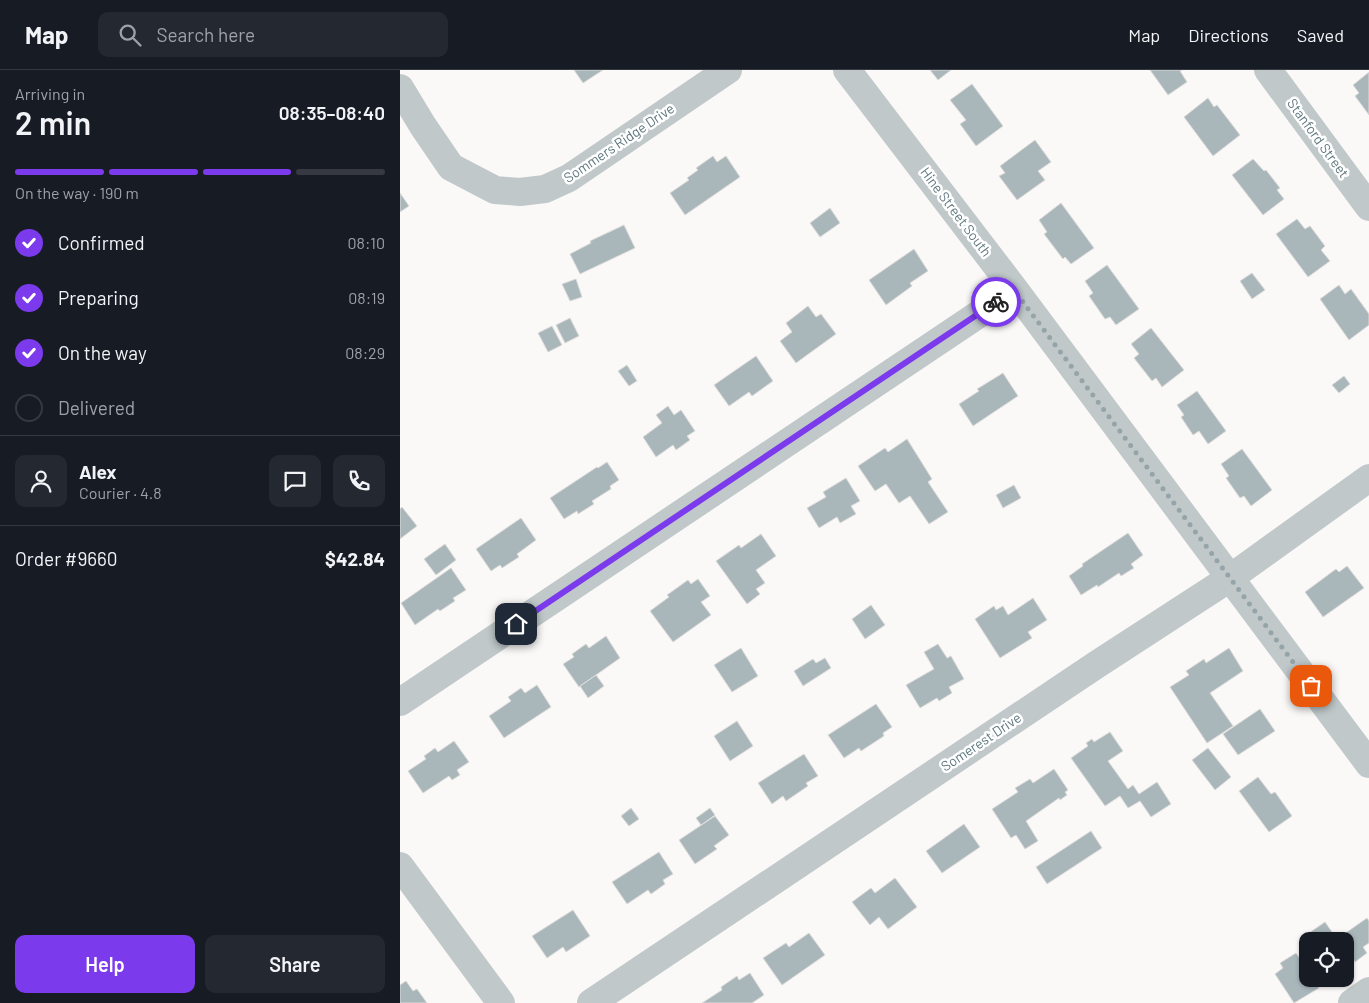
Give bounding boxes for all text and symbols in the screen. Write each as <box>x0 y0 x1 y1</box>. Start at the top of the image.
search box <box>98 12 448 57</box>
text: Map <box>25 20 68 49</box>
icon: search <box>116 21 144 49</box>
text: Search here <box>156 23 255 46</box>
text: Map <box>1128 24 1160 46</box>
text: Directions <box>1188 24 1269 46</box>
text: Saved <box>1297 24 1344 46</box>
text: Arriving in <box>15 84 85 103</box>
street label: Stanford Street <box>1284 95 1353 181</box>
street label: Sommers Ridge Drive <box>560 99 677 186</box>
text: 08:35–08:40 <box>279 101 385 124</box>
text: 2 min <box>15 103 91 141</box>
street label: Hine Street South <box>917 164 996 260</box>
text: On the way · 190 m <box>15 183 139 202</box>
icon: check <box>15 229 43 257</box>
text: Confirmed <box>58 231 145 254</box>
text: 08:10 <box>348 233 385 252</box>
courier <box>971 277 1021 327</box>
icon: check <box>15 284 43 312</box>
text: Preparing <box>58 286 139 309</box>
text: 08:19 <box>348 288 385 307</box>
icon: bike <box>982 288 1010 316</box>
icon: check <box>15 339 43 367</box>
text: On the way <box>58 341 147 364</box>
text: 08:29 <box>345 343 385 362</box>
text: Delivered <box>58 396 135 419</box>
button: person <box>15 455 67 507</box>
button: chat <box>269 455 321 507</box>
button: phone <box>333 455 385 507</box>
text: Alex <box>79 460 117 483</box>
text: Courier · 4.8 <box>79 483 162 502</box>
text: Order #9660 <box>15 547 118 570</box>
text: $42.84 <box>325 547 385 570</box>
pin <box>495 603 537 645</box>
icon: home <box>502 610 530 638</box>
pin <box>1290 665 1332 707</box>
icon: bag <box>1297 672 1325 700</box>
street label: Somerest Drive <box>937 709 1024 775</box>
map controls <box>1299 932 1354 987</box>
button: locate <box>1299 932 1354 987</box>
button: Help <box>15 935 195 993</box>
button: Share <box>205 935 385 993</box>

